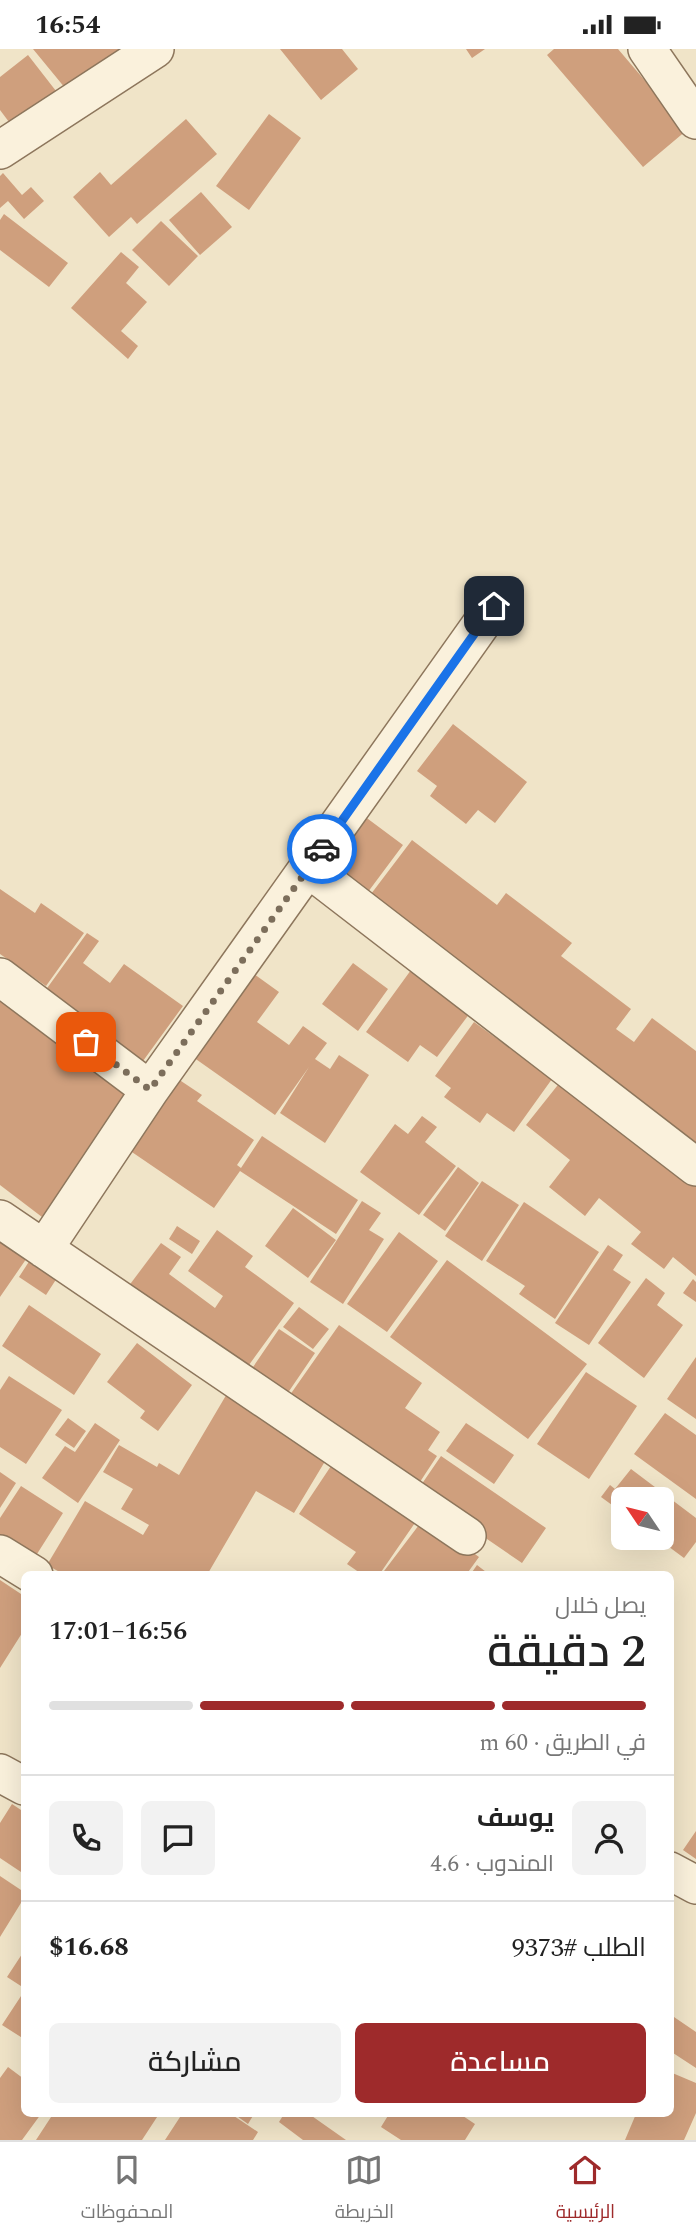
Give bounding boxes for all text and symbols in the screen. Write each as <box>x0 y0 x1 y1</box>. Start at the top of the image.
text: 16:54 <box>35 5 100 45</box>
pin <box>464 576 524 636</box>
icon: home <box>475 587 513 625</box>
courier <box>287 814 357 884</box>
icon: car <box>303 830 341 868</box>
pin <box>56 1012 116 1072</box>
icon: bag <box>67 1023 105 1061</box>
north arrow <box>611 1487 674 1551</box>
map controls <box>611 1487 674 1550</box>
text: يصل خلال <box>555 1589 646 1624</box>
text: 16:56–17:01 <box>49 1611 187 1651</box>
text: 2 دقيقة <box>487 1617 646 1687</box>
text: في الطريق · 60 m <box>480 1726 646 1761</box>
text: يوسف <box>477 1798 554 1838</box>
button: phone <box>49 1801 123 1875</box>
button: chat <box>141 1801 215 1875</box>
button: person <box>572 1801 646 1875</box>
text: المندوب · 4.6 <box>430 1847 554 1882</box>
text: $16.68 <box>49 1927 129 1967</box>
text: الطلب #9373 <box>512 1928 646 1968</box>
button: مشاركة <box>49 2023 341 2103</box>
button: مساعدة <box>355 2023 646 2103</box>
tab: المحفوظات <box>81 2151 173 2229</box>
tab: الخريطة <box>335 2151 394 2229</box>
tab: الرئيسية <box>556 2151 615 2229</box>

